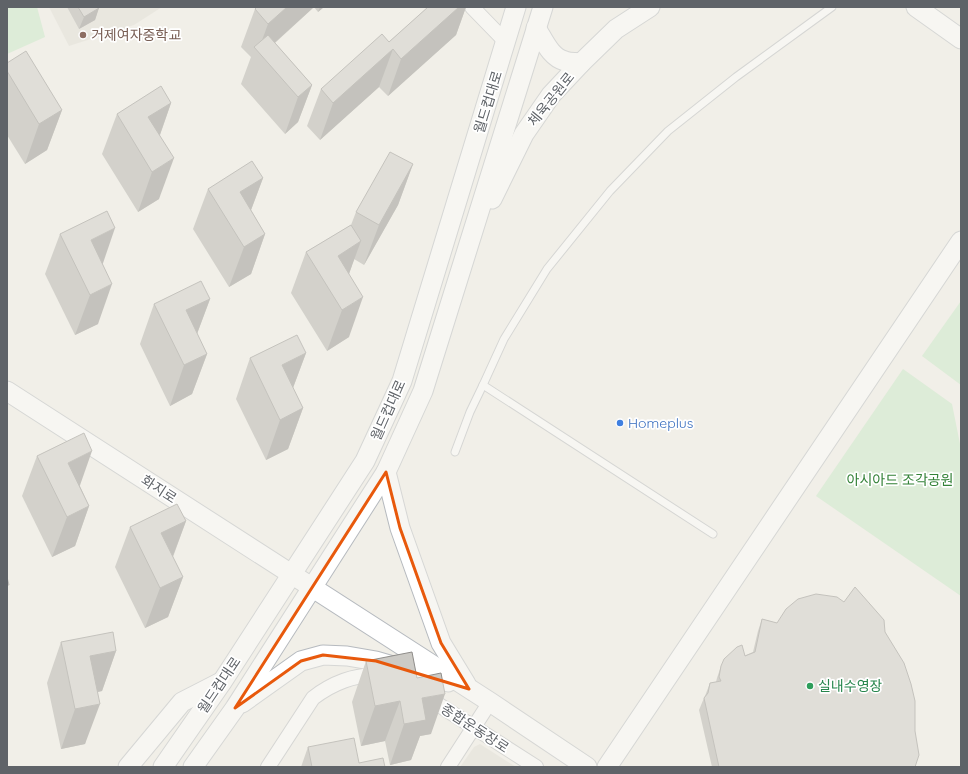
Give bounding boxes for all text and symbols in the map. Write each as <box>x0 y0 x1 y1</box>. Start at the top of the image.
place label: 거제여자중학교 <box>91 26 181 44</box>
marker: 거제여자중학교 <box>78 30 88 40</box>
street label: 월드컵대로 <box>470 68 506 135</box>
street label: 체육공원로 <box>524 68 578 130</box>
street label: 월드컵대로 <box>367 377 409 443</box>
place label: Homeplus <box>628 414 693 432</box>
marker: Homeplus <box>615 418 625 428</box>
street label: 화지로 <box>138 471 180 507</box>
park label: 아시아드 조각공원 <box>847 471 953 489</box>
street label: 월드컵대로 <box>194 653 245 717</box>
place label: 실내수영장 <box>818 677 883 695</box>
marker: 실내수영장 <box>805 681 815 691</box>
street label: 종합운동장로 <box>438 699 512 757</box>

